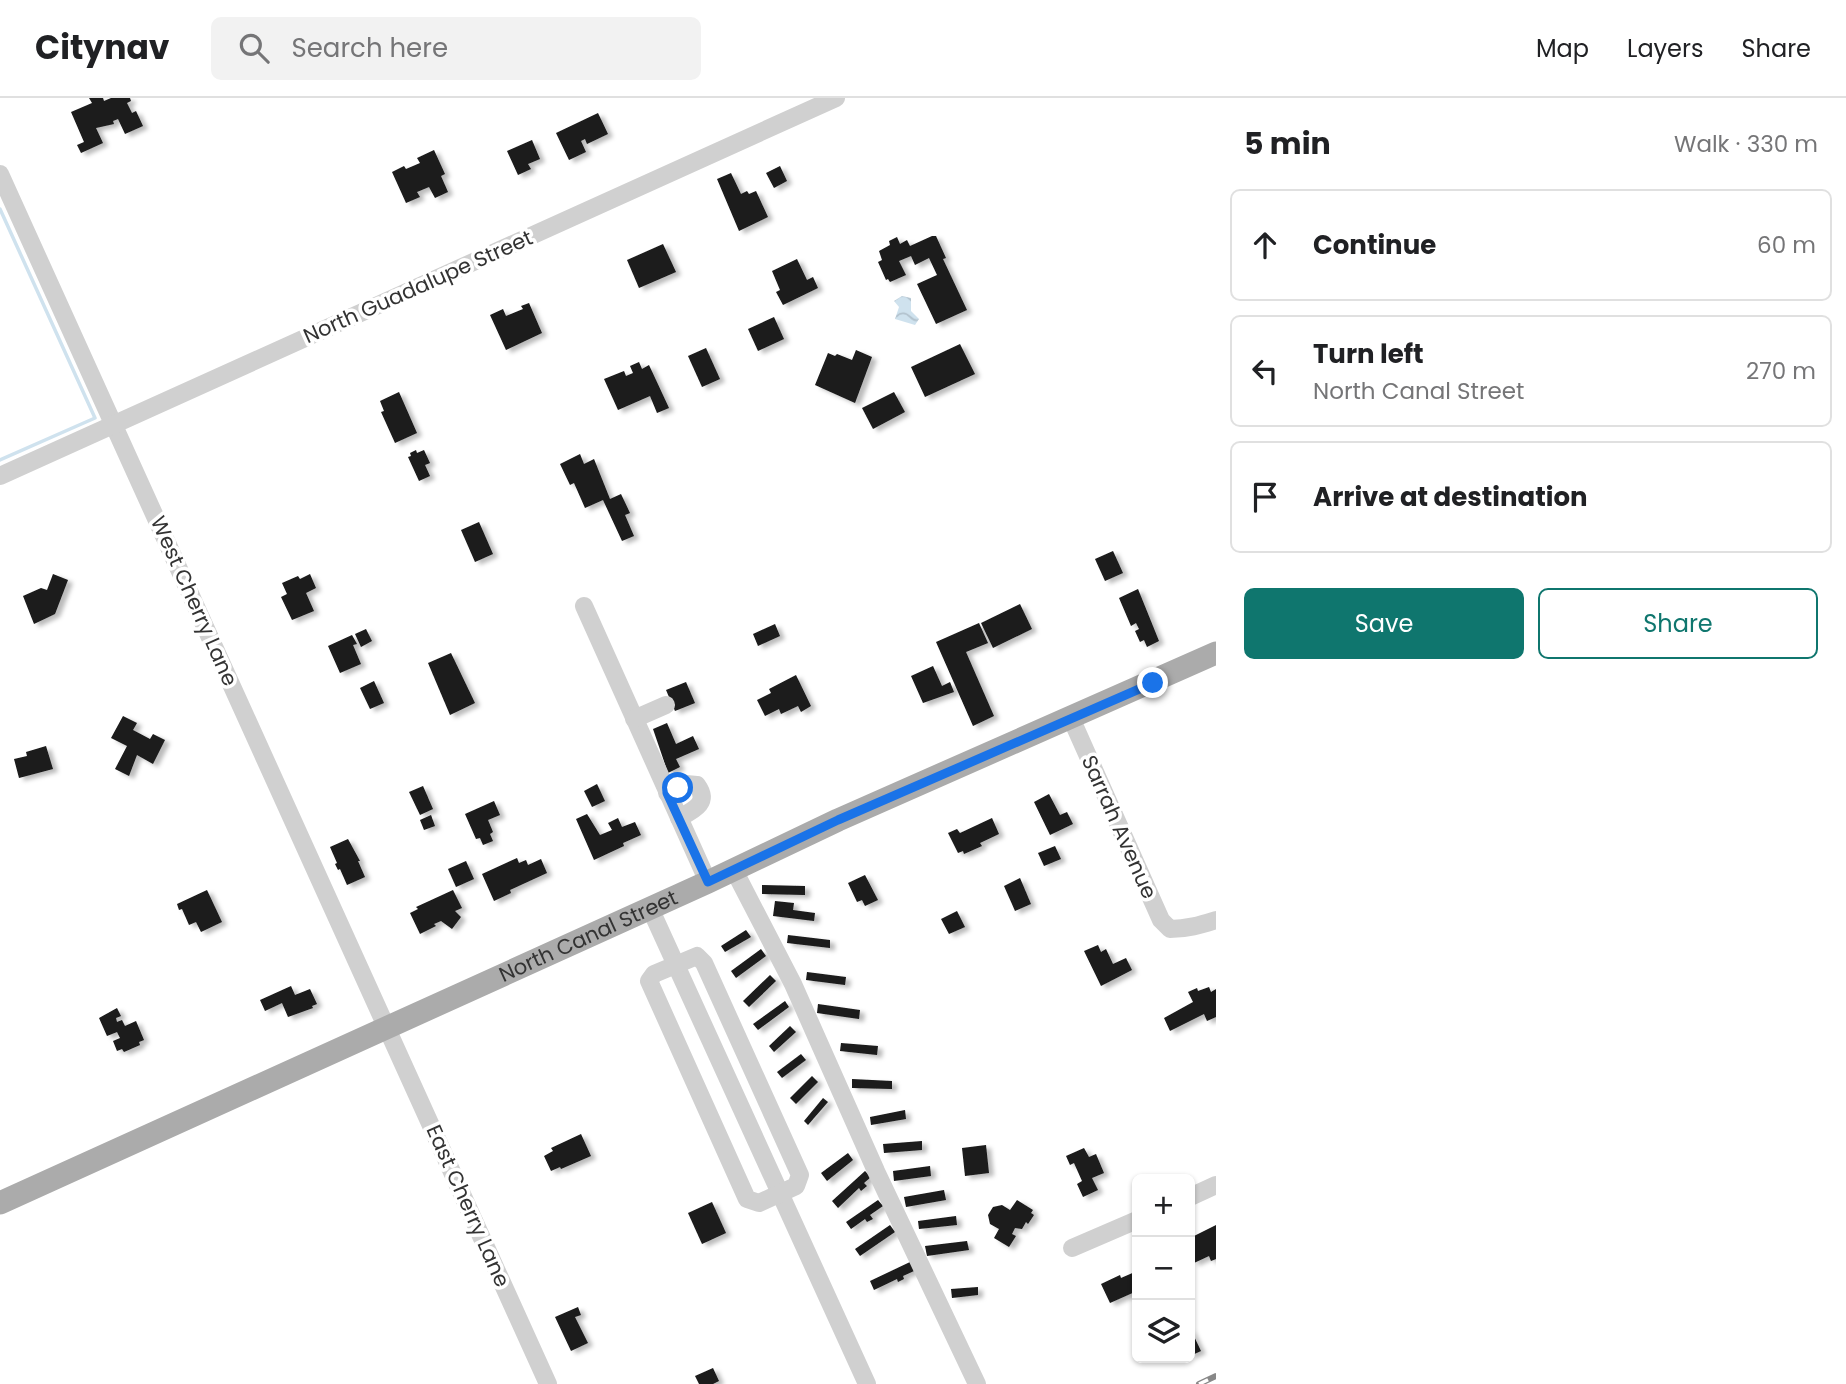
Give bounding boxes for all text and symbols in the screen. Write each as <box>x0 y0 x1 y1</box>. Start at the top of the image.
search box <box>211 17 701 80</box>
text: Citynav <box>35 24 169 71</box>
icon: search <box>235 29 273 67</box>
text: Search here <box>291 30 448 66</box>
text: Map <box>1536 32 1589 65</box>
text: Layers <box>1627 32 1703 65</box>
text: Share <box>1741 32 1811 65</box>
text: 5 min <box>1244 122 1331 165</box>
text: Walk · 330 m <box>1674 128 1818 160</box>
street label: North Guadalupe Street <box>299 223 537 350</box>
icon: ahead <box>1246 226 1284 264</box>
text: Continue <box>1313 227 1436 263</box>
text: 60 m <box>1757 229 1816 261</box>
text: Turn left <box>1313 336 1424 372</box>
icon: left <box>1246 352 1284 390</box>
text: 270 m <box>1746 355 1816 387</box>
text: North Canal Street <box>1313 375 1524 407</box>
icon: arrive <box>1246 478 1284 516</box>
text: Arrive at destination <box>1313 479 1588 515</box>
street label: West Cherry Lane <box>144 511 245 690</box>
button: Save <box>1244 588 1524 659</box>
button: Share <box>1538 588 1818 659</box>
route end <box>1137 667 1168 698</box>
street label: Sarrah Avenue <box>1075 750 1164 903</box>
route start <box>662 772 693 803</box>
street label: North Canal Street <box>494 883 682 989</box>
street label: East Cherry Lane <box>420 1120 517 1291</box>
map controls <box>1132 1174 1195 1363</box>
button: + <box>1132 1174 1195 1237</box>
button: − <box>1132 1237 1195 1300</box>
button: layers <box>1132 1300 1195 1363</box>

